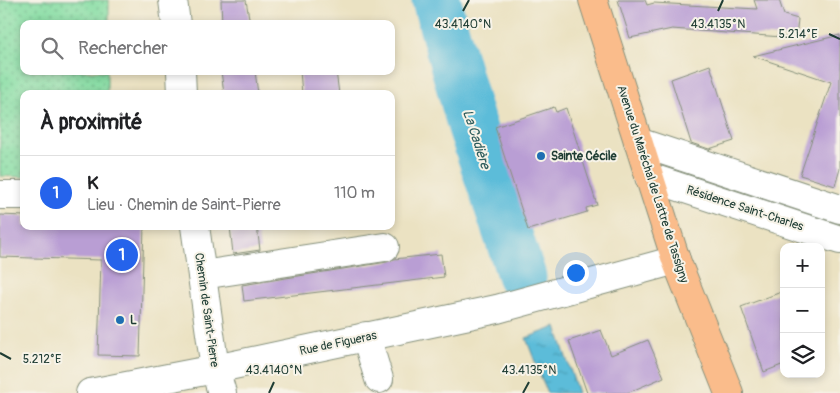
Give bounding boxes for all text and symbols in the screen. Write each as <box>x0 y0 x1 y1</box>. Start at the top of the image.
text: 43.4140°N <box>435 17 491 32</box>
text: 43.4135°N <box>691 17 745 32</box>
search box <box>20 20 395 75</box>
text: 5.214°E <box>779 27 818 42</box>
icon: search <box>38 34 66 62</box>
text: Rechercher <box>78 36 168 60</box>
street label: Avenue du Maréchal de Lattre de Tassigny <box>613 83 692 285</box>
water label: La Cadière <box>459 108 495 173</box>
text: À proximité <box>40 109 143 136</box>
place label: Sainte Cécile <box>551 149 617 164</box>
marker: Sainte Cécile <box>535 150 547 162</box>
text: K <box>87 171 98 195</box>
street label: Résidence Saint-Charles <box>684 182 806 235</box>
text: 1 <box>53 183 59 203</box>
text: 110 m <box>334 183 375 203</box>
text: Lieu · Chemin de Saint-Pierre <box>87 195 281 215</box>
pin: 1 <box>106 236 138 274</box>
map controls <box>780 243 825 378</box>
button: + <box>780 243 825 288</box>
street label: Chemin de Saint-Pierre <box>191 252 222 368</box>
your location <box>563 260 589 286</box>
button: − <box>780 288 825 333</box>
place label: L <box>130 313 137 328</box>
marker: L <box>114 314 126 326</box>
street label: Rue de Figueras <box>298 328 379 359</box>
button: layers <box>780 333 825 378</box>
text: 5.212°E <box>23 352 61 367</box>
text: 43.4140°N <box>246 363 302 378</box>
text: 43.4135°N <box>502 363 556 378</box>

